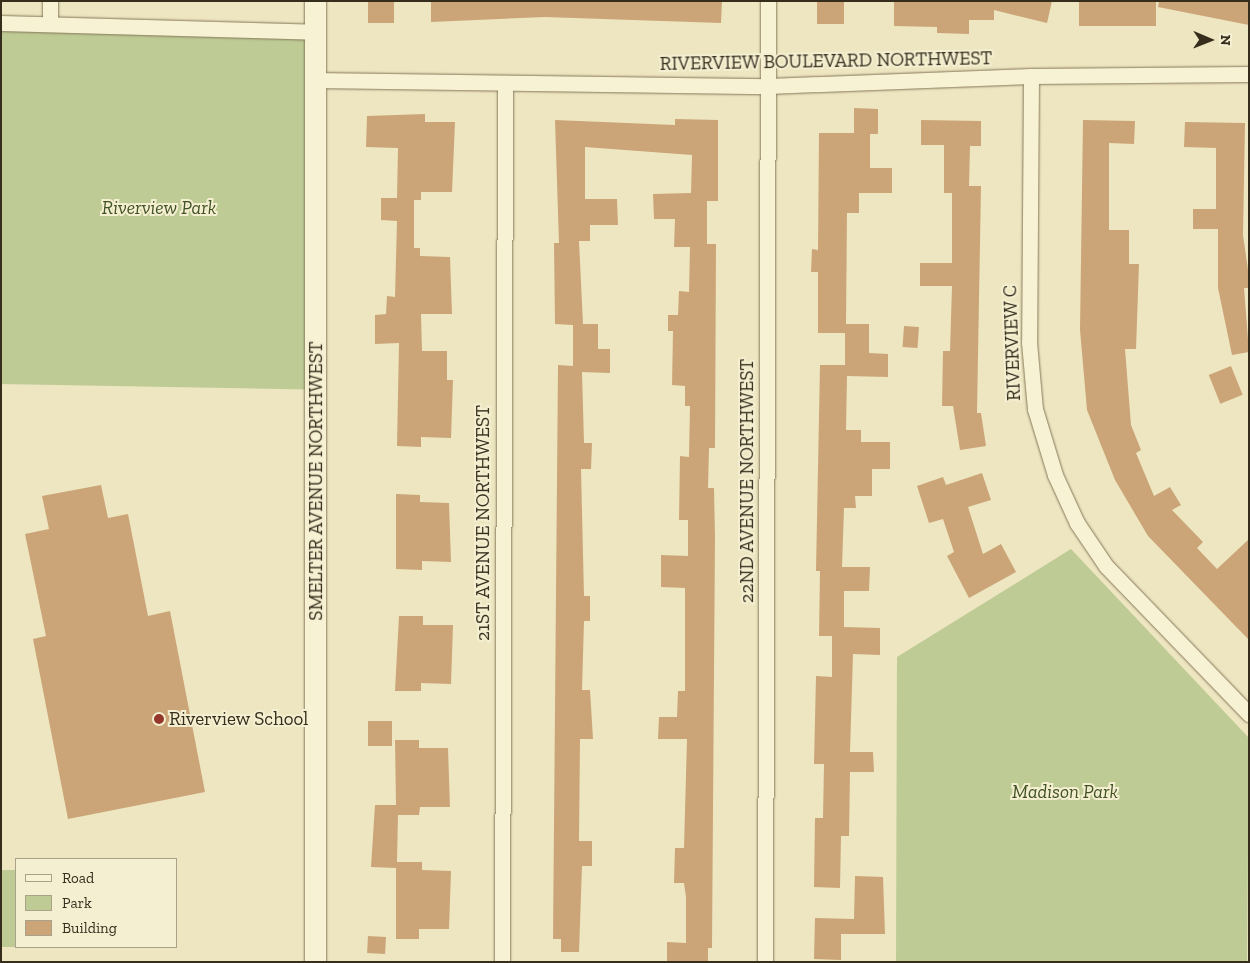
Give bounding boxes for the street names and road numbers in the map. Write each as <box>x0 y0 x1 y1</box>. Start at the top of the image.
street label: RIVERVIEW BOULEVARD NORTHWEST <box>659 47 993 75</box>
street label: RIVERVIEW C <box>999 284 1025 402</box>
street label: SMELTER AVENUE NORTHWEST <box>305 341 327 621</box>
street label: 22ND AVENUE NORTHWEST <box>736 359 758 603</box>
street label: 21ST AVENUE NORTHWEST <box>472 405 494 641</box>

